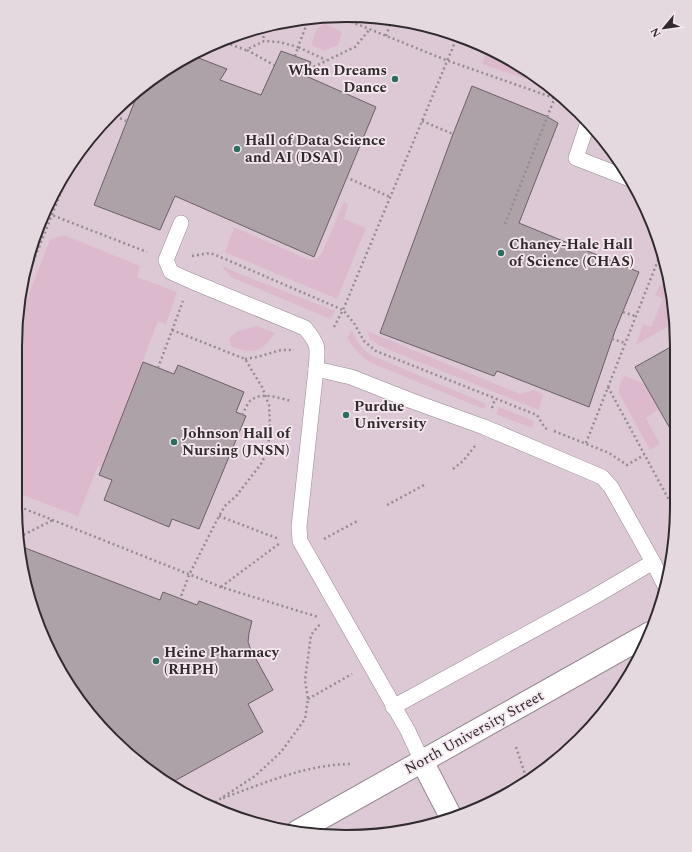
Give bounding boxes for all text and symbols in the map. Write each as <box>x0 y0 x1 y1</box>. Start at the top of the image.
north arrow <box>644 8 684 48</box>
text: N <box>646 25 665 41</box>
place label: When Dreams Dance <box>288 59 387 99</box>
marker: When Dreams Dance <box>390 74 400 84</box>
place label: Hall of Data Science and AI (DSAI) <box>245 129 386 169</box>
marker: Hall of Data Science and AI (DSAI) <box>232 144 242 154</box>
place label: Chaney-Hale Hall of Science (CHAS) <box>509 233 634 273</box>
marker: Chaney-Hale Hall of Science (CHAS) <box>496 248 506 258</box>
place label: Purdue University <box>354 395 427 435</box>
marker: Purdue University <box>341 410 351 420</box>
place label: Johnson Hall of Nursing (JNSN) <box>182 422 292 462</box>
marker: Johnson Hall of Nursing (JNSN) <box>169 437 179 447</box>
place label: Heine Pharmacy (RHPH) <box>164 641 280 681</box>
marker: Heine Pharmacy (RHPH) <box>151 656 161 666</box>
street label: North University Street <box>400 685 548 780</box>

